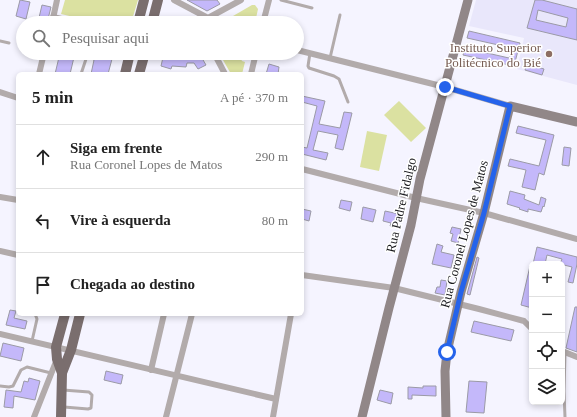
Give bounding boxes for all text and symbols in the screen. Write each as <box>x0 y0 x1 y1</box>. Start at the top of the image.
search box <box>16 16 304 60</box>
icon: search <box>30 27 52 49</box>
text: Pesquisar aqui <box>62 30 149 46</box>
place label: Instituto Superior Politécnico do Bié <box>445 40 542 70</box>
marker: Instituto Superior Politécnico do Bié <box>544 49 554 59</box>
route end <box>436 78 454 96</box>
text: 5 min <box>32 88 73 107</box>
text: A pé · 370 m <box>220 90 288 105</box>
text: Siga em frente <box>70 140 162 156</box>
icon: ahead <box>32 146 54 168</box>
text: 290 m <box>255 149 288 164</box>
street label: Rua Padre Fidalgo <box>383 156 419 254</box>
text: Rua Coronel Lopes de Matos <box>70 157 222 172</box>
street label: Rua Coronel Lopes de Matos <box>437 158 491 310</box>
icon: left <box>32 210 54 232</box>
text: Vire à esquerda <box>70 212 171 228</box>
text: 80 m <box>262 213 288 228</box>
map controls <box>529 261 565 405</box>
button: + <box>529 261 565 297</box>
icon: arrive <box>32 274 54 296</box>
text: Chegada ao destino <box>70 276 195 292</box>
button: − <box>529 297 565 333</box>
button: locate <box>529 333 565 369</box>
route start <box>438 343 456 361</box>
button: layers <box>529 369 565 405</box>

